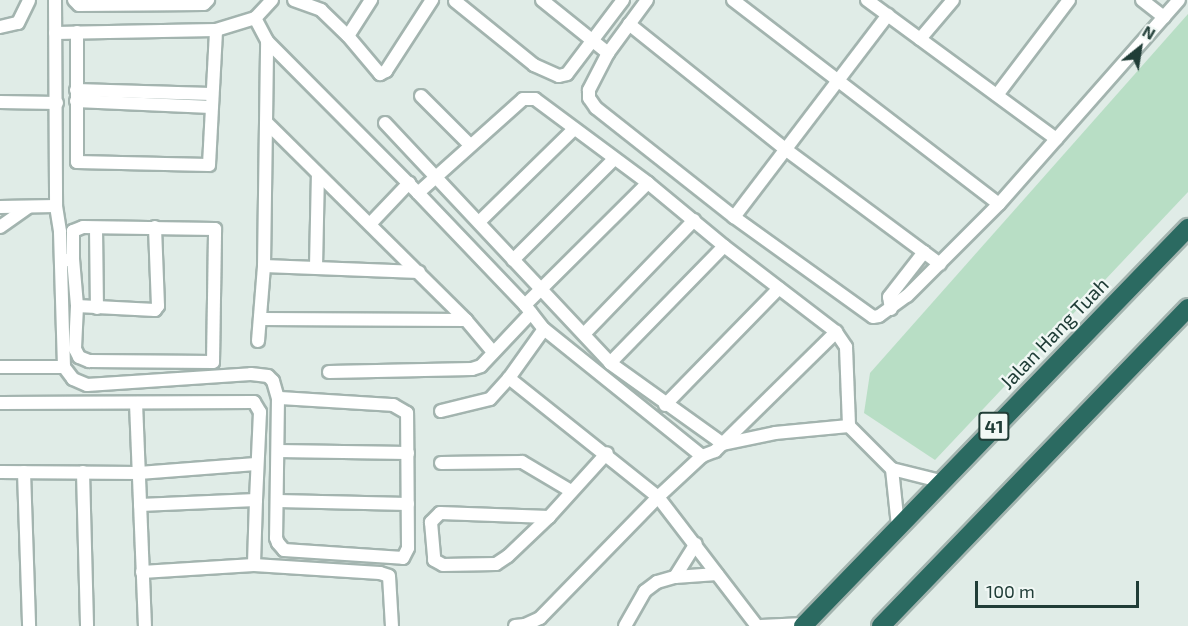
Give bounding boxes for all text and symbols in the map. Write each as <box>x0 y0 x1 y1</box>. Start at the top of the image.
north arrow <box>1110 18 1170 78</box>
text: N <box>1139 21 1159 43</box>
street label: Jalan Hang Tuah <box>995 272 1113 394</box>
road number: 41 <box>978 411 1010 441</box>
scale bar <box>978 569 1142 607</box>
text: 100 m <box>986 580 1035 602</box>

